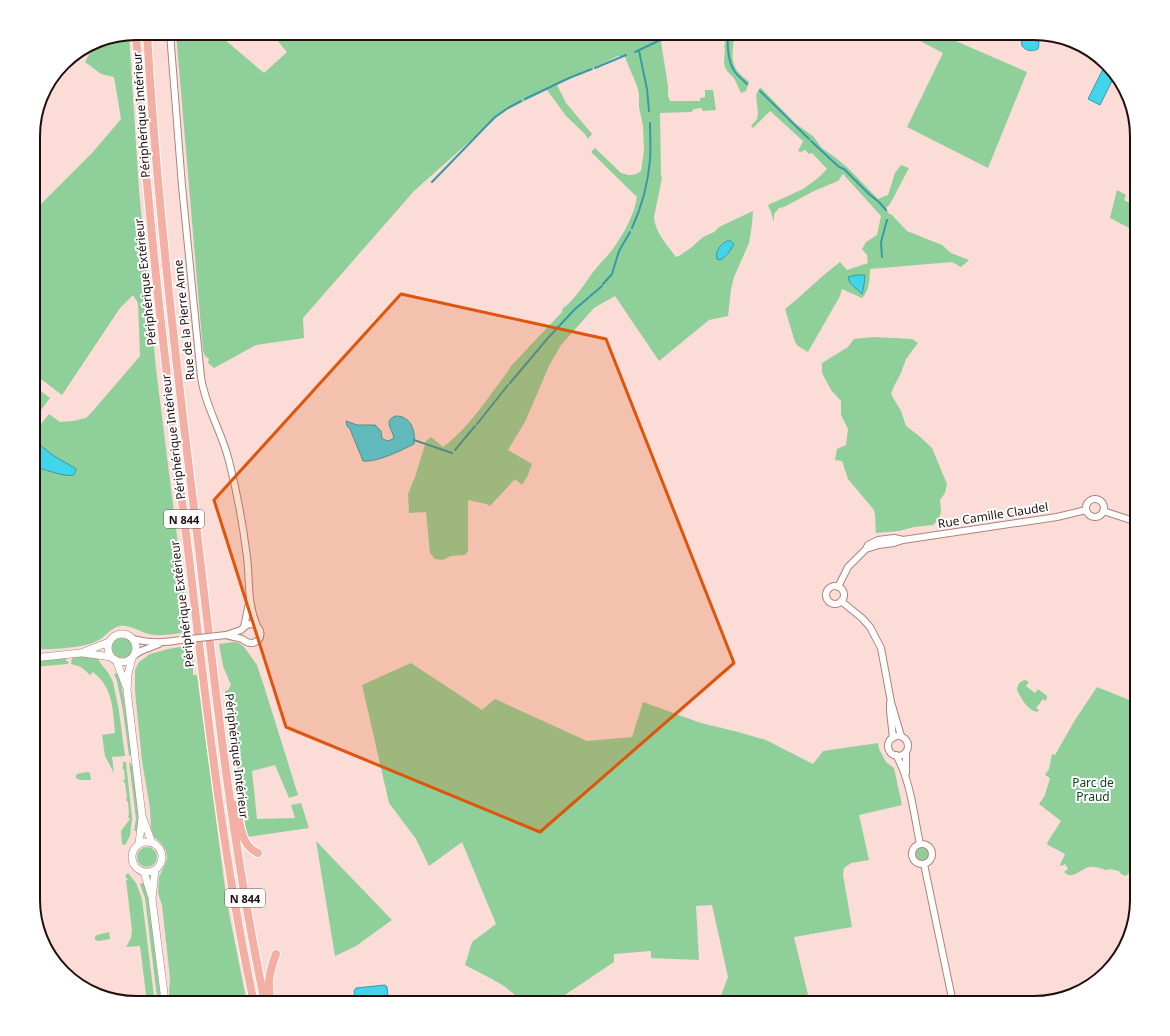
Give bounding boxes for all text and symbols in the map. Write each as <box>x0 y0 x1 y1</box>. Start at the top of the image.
street label: Périphérique Intérieur <box>128 51 154 179</box>
street label: Périphérique Extérieur <box>130 218 160 346</box>
street label: Rue de la Pierre Anne <box>169 259 199 381</box>
street label: Périphérique Intérieur <box>157 373 189 501</box>
street label: Rue Camille Claudel <box>937 498 1049 532</box>
road number: N 844 <box>164 510 204 528</box>
street label: Périphérique Extérieur <box>166 540 198 668</box>
street label: Périphérique Intérieur <box>221 692 253 820</box>
park label: Parc de Praud <box>1072 774 1114 805</box>
road number: N 844 <box>225 889 265 907</box>

